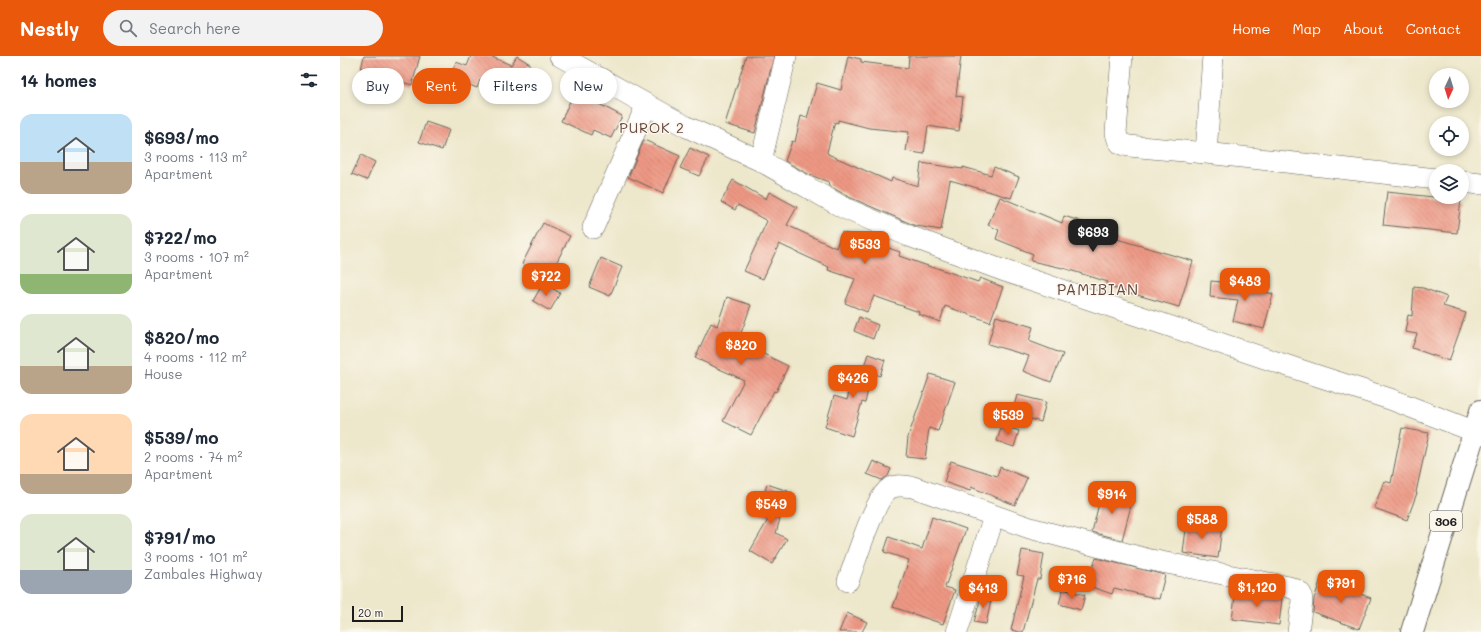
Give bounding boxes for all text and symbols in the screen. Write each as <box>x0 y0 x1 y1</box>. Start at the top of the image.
search box <box>103 10 383 46</box>
text: Nestly <box>20 16 79 41</box>
icon: search <box>117 17 139 39</box>
text: Search here <box>149 18 240 38</box>
text: Home <box>1232 19 1270 38</box>
text: Map <box>1292 19 1321 38</box>
text: About <box>1343 19 1384 38</box>
text: Contact <box>1406 19 1461 38</box>
chip: Buy <box>352 68 404 104</box>
chip: Rent <box>412 68 471 104</box>
chip: Filters <box>479 68 552 104</box>
chip: New <box>560 68 617 104</box>
north arrow <box>1429 68 1469 108</box>
map controls <box>1429 68 1469 204</box>
text: 14 homes <box>20 69 97 91</box>
icon: filters <box>298 69 320 91</box>
button: locate <box>1429 116 1469 156</box>
district label: PUROK 2 <box>619 118 685 137</box>
text: $693/mo <box>144 126 219 148</box>
icon: home <box>52 130 100 178</box>
text: 3 rooms · 113 m² <box>144 148 247 165</box>
button: layers <box>1429 164 1469 204</box>
text: Apartment <box>144 165 213 182</box>
pin: $693 <box>1069 219 1117 253</box>
text: $693 <box>1077 223 1109 240</box>
text: $722/mo <box>144 226 217 248</box>
icon: home <box>52 230 100 278</box>
pin: $533 <box>841 231 889 265</box>
text: $533 <box>849 235 881 252</box>
text: 3 rooms · 107 m² <box>144 248 249 265</box>
pin: $722 <box>522 263 570 297</box>
text: Apartment <box>144 265 213 282</box>
text: $722 <box>531 267 561 284</box>
pin: $483 <box>1221 268 1269 302</box>
text: $483 <box>1229 272 1261 289</box>
district label: PAMIBIAN <box>1057 279 1139 299</box>
text: $820/mo <box>144 326 219 348</box>
icon: home <box>52 330 100 378</box>
pin: $820 <box>717 332 765 366</box>
text: $820 <box>725 336 757 353</box>
text: 4 rooms · 112 m² <box>144 348 247 365</box>
text: House <box>144 365 182 382</box>
pin: $426 <box>829 365 877 399</box>
text: $426 <box>837 369 869 386</box>
pin: $539 <box>984 402 1032 436</box>
text: $539 <box>992 406 1024 423</box>
text: $539/mo <box>144 426 219 448</box>
icon: home <box>52 430 100 478</box>
text: 2 rooms · 74 m² <box>144 448 242 465</box>
text: Apartment <box>144 465 213 482</box>
pin: $914 <box>1088 481 1136 515</box>
text: $914 <box>1097 485 1127 502</box>
pin: $549 <box>747 491 795 525</box>
text: $549 <box>755 495 787 512</box>
pin: $588 <box>1178 506 1226 540</box>
text: $588 <box>1186 510 1218 527</box>
road number: 306 <box>1430 511 1462 531</box>
text: $791/mo <box>144 526 215 548</box>
icon: home <box>52 530 100 578</box>
text: 3 rooms · 101 m² <box>144 548 247 565</box>
text: Zambales Highway <box>144 565 262 582</box>
pin: $716 <box>1048 566 1096 600</box>
text: $716 <box>1058 570 1086 587</box>
pin: $791 <box>1317 570 1365 604</box>
pin: $1,120 <box>1224 574 1290 608</box>
text: $791 <box>1327 574 1355 591</box>
pin: $413 <box>959 575 1007 609</box>
text: $1,120 <box>1237 578 1277 595</box>
text: $413 <box>968 579 998 596</box>
scale bar <box>352 604 403 623</box>
text: 20 m <box>358 605 383 620</box>

